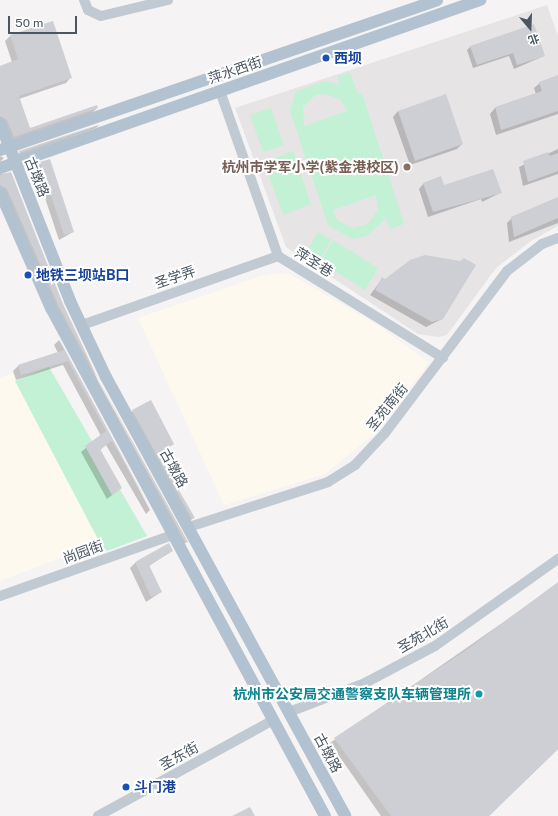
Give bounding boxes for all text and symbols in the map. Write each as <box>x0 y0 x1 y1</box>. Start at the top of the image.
scale bar <box>10 8 79 34</box>
north arrow <box>510 8 550 48</box>
text: 50 m <box>15 16 43 30</box>
text: 北 <box>527 32 541 47</box>
place label: 西坝 <box>334 50 362 66</box>
street label: 萍水西街 <box>206 53 264 87</box>
marker: 西坝 <box>321 53 331 63</box>
street label: 古墩路 <box>21 154 53 200</box>
place label: 杭州市学军小学(紫金港校区) <box>222 159 399 175</box>
marker: 杭州市学军小学(紫金港校区) <box>402 162 412 172</box>
street label: 萍圣巷 <box>292 244 336 280</box>
street label: 圣学弄 <box>152 262 198 292</box>
place label: 地铁三坝站B口 <box>36 267 130 283</box>
marker: 地铁三坝站B口 <box>23 270 33 280</box>
street label: 圣苑南街 <box>363 380 411 434</box>
street label: 古墩路 <box>156 446 192 490</box>
street label: 尚园街 <box>60 537 106 567</box>
street label: 圣苑北街 <box>395 614 451 656</box>
place label: 杭州市公安局交通警察支队车辆管理所 <box>233 686 471 702</box>
marker: 杭州市公安局交通警察支队车辆管理所 <box>474 689 484 699</box>
street label: 古墩路 <box>311 731 345 775</box>
street label: 圣东街 <box>157 738 201 774</box>
place label: 斗门港 <box>134 779 176 795</box>
marker: 斗门港 <box>121 782 131 792</box>

